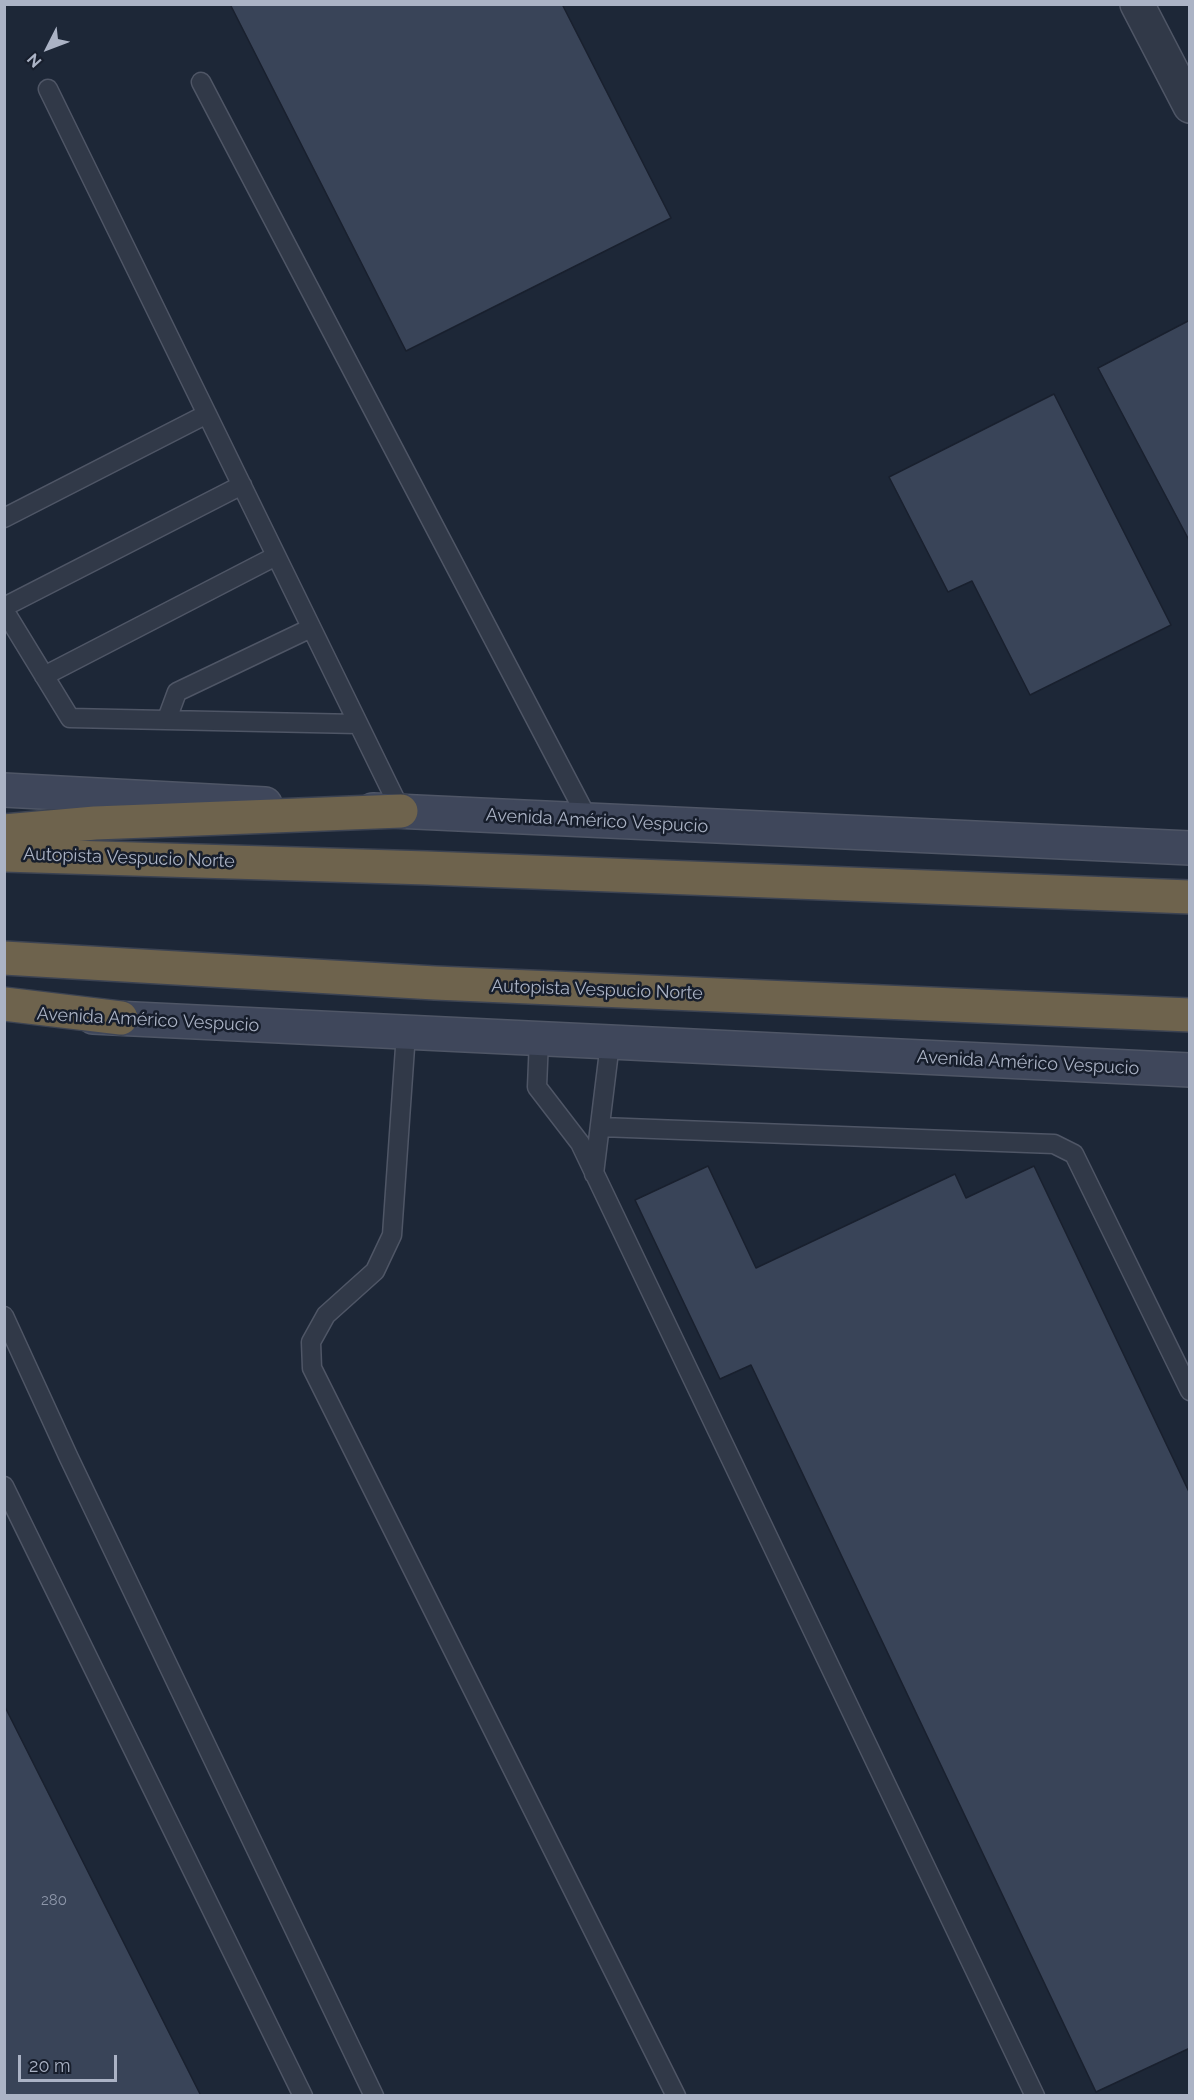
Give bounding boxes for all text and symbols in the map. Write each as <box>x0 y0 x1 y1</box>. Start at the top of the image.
north arrow <box>18 18 78 78</box>
text: N <box>23 49 45 71</box>
street label: Avenida Américo Vespucio <box>485 804 709 838</box>
street label: Autopista Vespucio Norte <box>23 844 235 872</box>
street label: Autopista Vespucio Norte <box>491 976 703 1004</box>
street label: Avenida Américo Vespucio <box>36 1003 260 1037</box>
street label: Avenida Américo Vespucio <box>916 1046 1140 1080</box>
house number: 280 <box>41 1891 67 1909</box>
scale bar <box>21 2043 120 2081</box>
text: 20 m <box>29 2055 71 2076</box>

